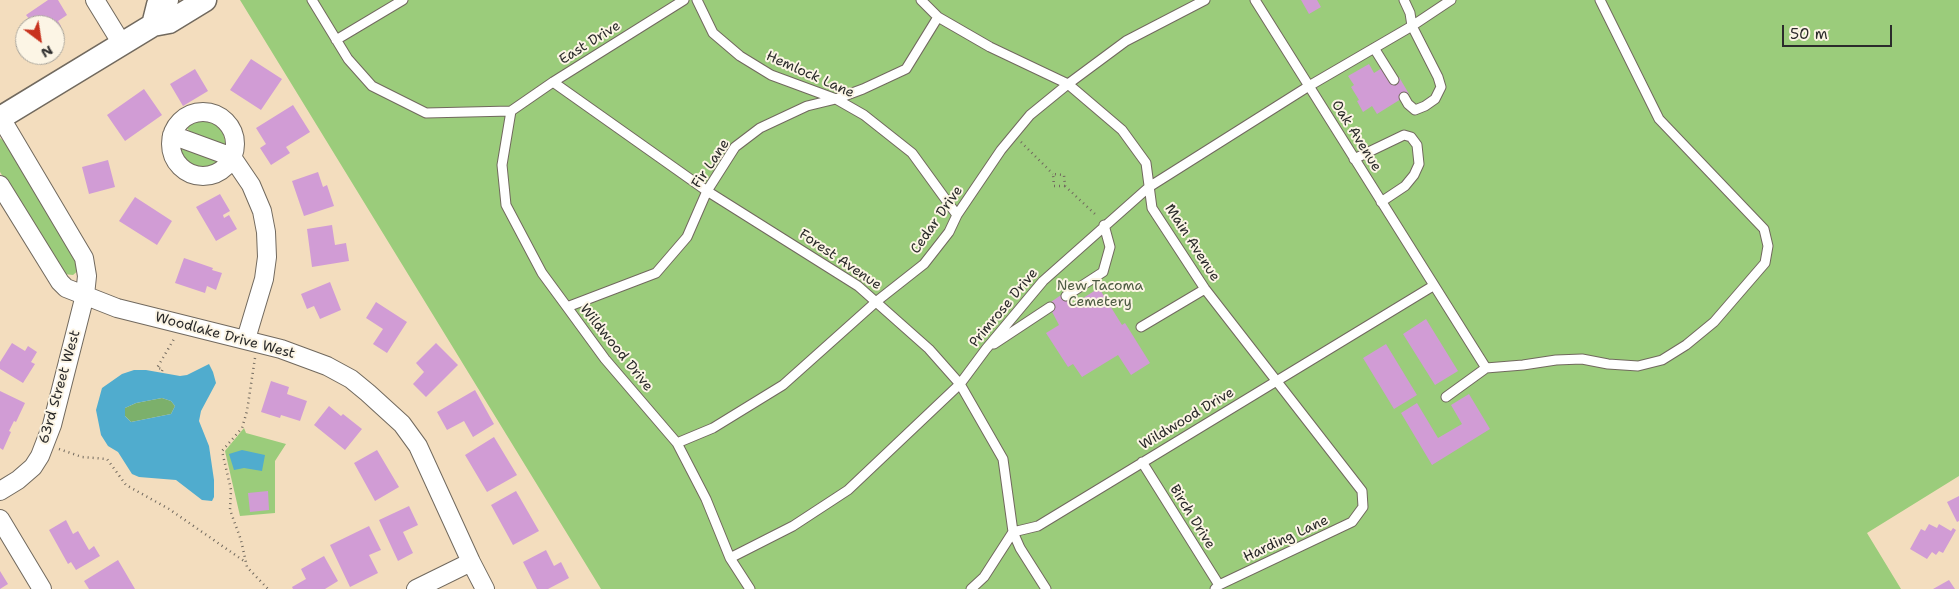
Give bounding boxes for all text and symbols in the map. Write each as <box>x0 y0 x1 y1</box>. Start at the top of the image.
north arrow <box>15 15 65 65</box>
scale bar <box>1784 15 1894 47</box>
street label: East Drive <box>556 18 624 68</box>
text: 50 m <box>1790 24 1828 44</box>
text: N <box>38 41 57 63</box>
street label: Hemlock Lane <box>763 48 857 102</box>
street label: Oak Avenue <box>1327 97 1385 175</box>
street label: Fir Lane <box>689 136 733 192</box>
street label: Cedar Drive <box>907 183 967 257</box>
street label: Main Avenue <box>1161 201 1223 285</box>
street label: Forest Avenue <box>795 226 885 294</box>
street label: Primrose Drive <box>966 265 1042 351</box>
park label: New Tacoma Cemetery <box>1057 278 1143 310</box>
street label: Wildwood Drive <box>576 301 656 395</box>
street label: Woodlake Drive West <box>153 309 297 363</box>
street label: 63rd Street West <box>36 328 84 446</box>
street label: Wildwood Drive <box>1137 384 1237 454</box>
street label: Birch Drive <box>1166 482 1218 552</box>
street label: Harding Lane <box>1241 512 1331 566</box>

